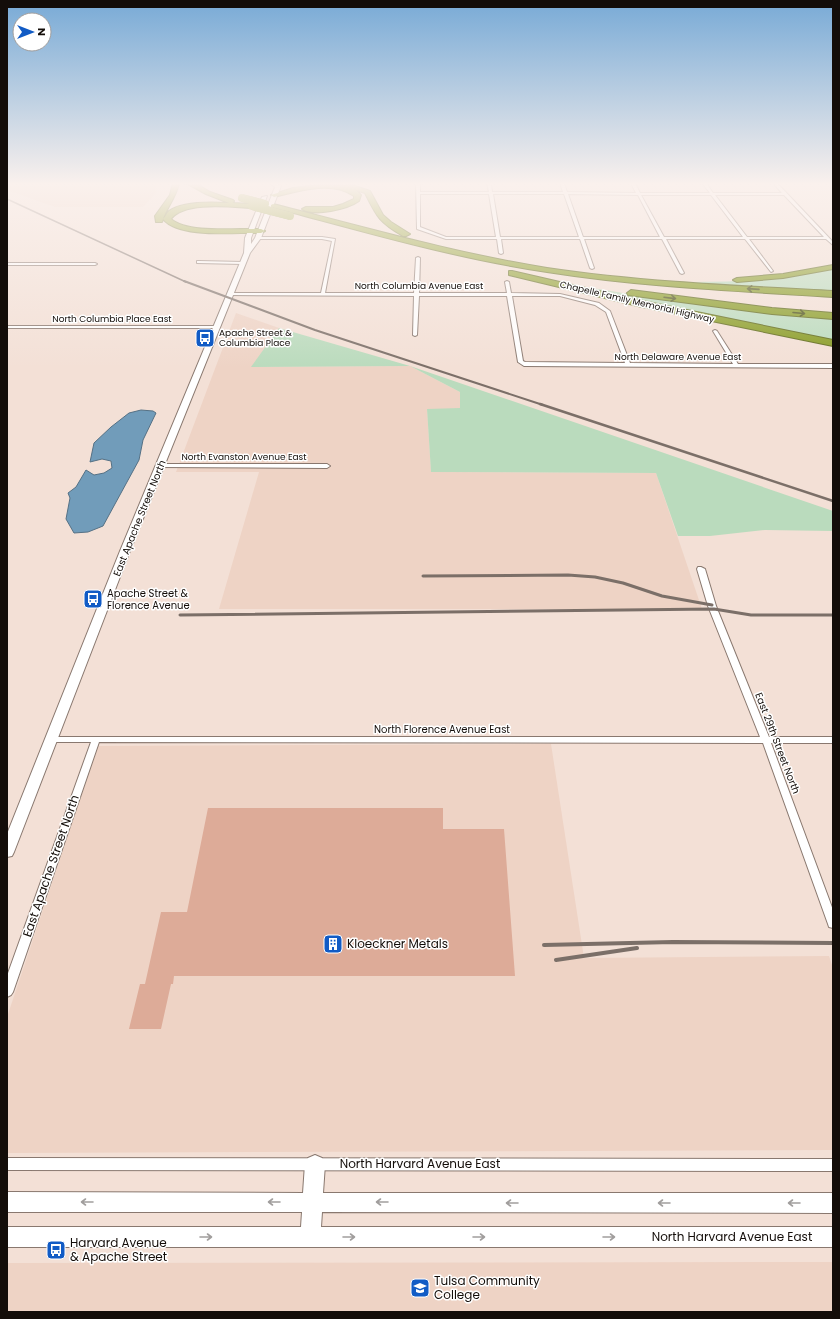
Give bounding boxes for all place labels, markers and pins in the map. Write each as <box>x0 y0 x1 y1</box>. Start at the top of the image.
bus stop icon: Apache Street & Columbia Place <box>194 327 216 349</box>
place label: Apache Street & Columbia Place <box>219 327 292 349</box>
place label: Apache Street & Florence Avenue <box>107 586 190 613</box>
bus stop icon: Apache Street & Florence Avenue <box>82 588 104 610</box>
building icon: Kloeckner Metals <box>322 933 344 955</box>
place label: Kloeckner Metals <box>347 935 448 952</box>
place label: Harvard Avenue & Apache Street <box>70 1234 167 1265</box>
bus stop icon: Harvard Avenue & Apache Street <box>45 1239 67 1261</box>
place label: Tulsa Community College <box>434 1272 540 1303</box>
school or university icon: Tulsa Community College <box>409 1277 431 1299</box>

